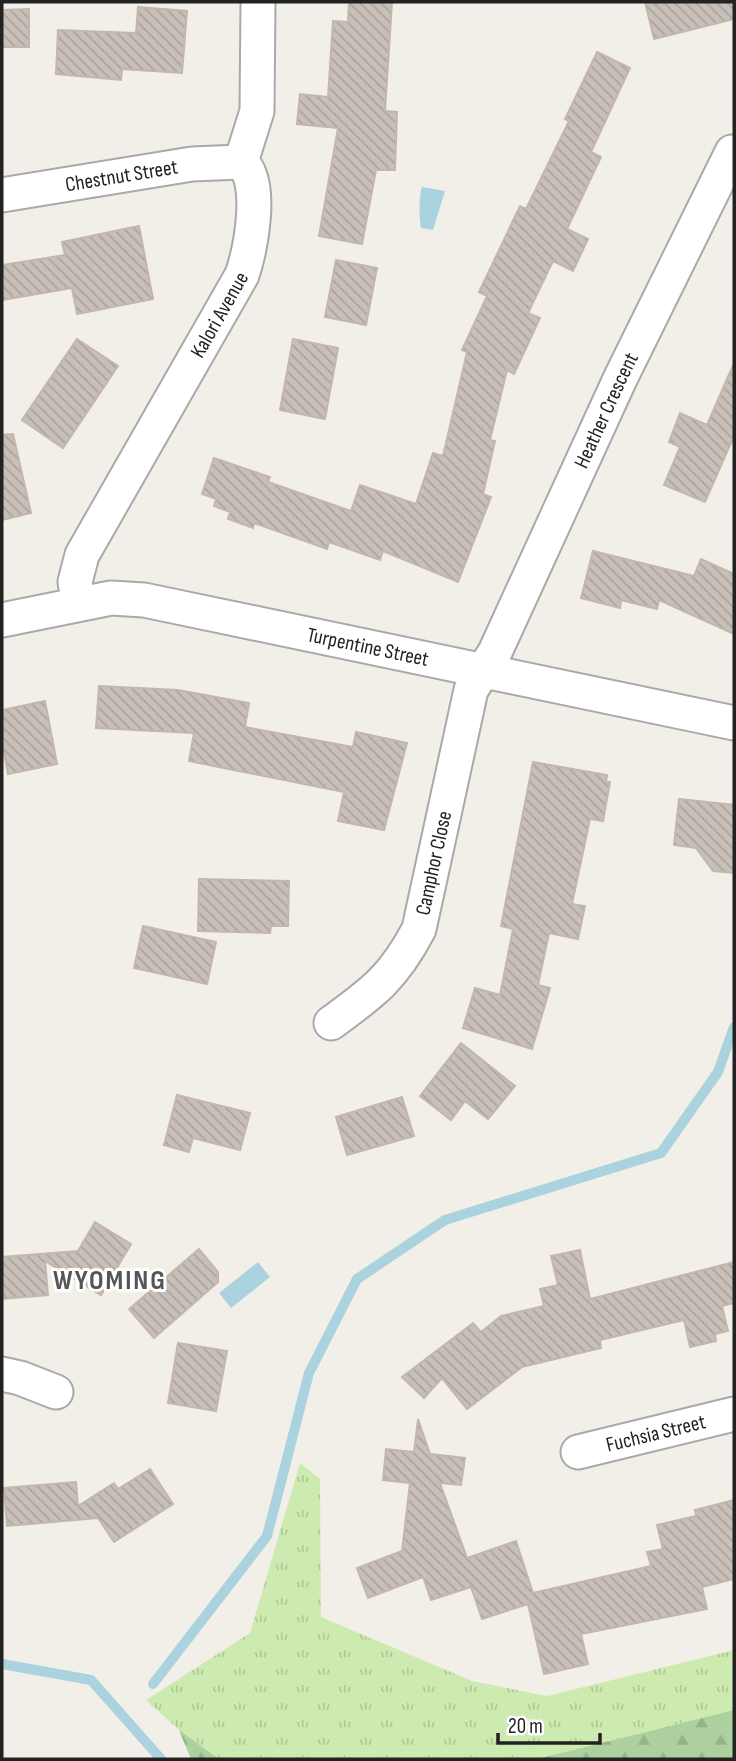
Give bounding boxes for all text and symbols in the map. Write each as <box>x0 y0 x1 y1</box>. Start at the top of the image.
street label: Chestnut Street <box>63 155 180 197</box>
street label: Kalori Avenue <box>185 268 254 362</box>
street label: Heather Crescent <box>569 348 644 472</box>
street label: Turpentine Street <box>305 622 431 672</box>
street label: Camphor Close <box>410 809 457 918</box>
district label: WYOMING <box>53 1264 167 1297</box>
street label: Fuchsia Street <box>604 1409 708 1458</box>
scale bar <box>498 1702 600 1746</box>
text: 20 m <box>508 1714 543 1739</box>

